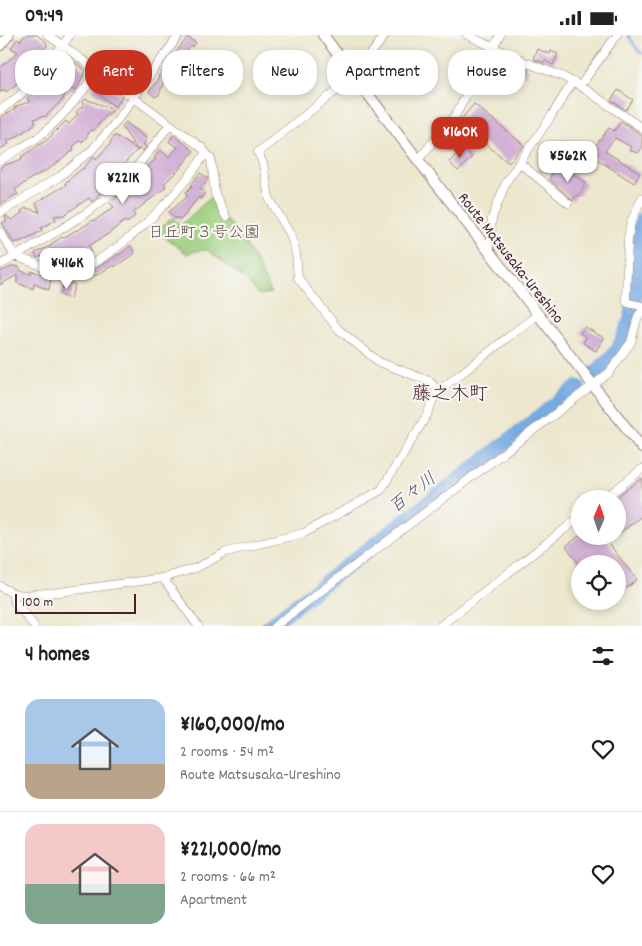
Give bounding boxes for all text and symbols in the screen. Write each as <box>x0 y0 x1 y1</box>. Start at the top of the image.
text: 09:49 <box>25 4 64 31</box>
chip: Buy <box>15 50 75 95</box>
chip: Rent <box>85 50 152 95</box>
chip: Filters <box>162 50 243 95</box>
chip: New <box>253 50 317 95</box>
chip: Apartment <box>327 50 438 95</box>
chip: House <box>448 50 525 95</box>
pin: ¥160K <box>425 117 495 159</box>
text: ¥160K <box>442 121 478 144</box>
pin: ¥562K <box>533 141 603 183</box>
text: ¥562K <box>549 145 587 168</box>
pin: ¥221K <box>88 163 158 205</box>
text: ¥221K <box>107 167 139 190</box>
street label: Route Matsusaka-Ureshino <box>451 188 569 329</box>
park label: 日丘町３号公園 <box>148 222 260 245</box>
pin: ¥416K <box>32 247 102 290</box>
text: ¥416K <box>50 252 84 275</box>
district label: 藤之木町 <box>412 382 488 409</box>
water label: 百々川 <box>385 467 443 520</box>
north arrow <box>571 490 626 545</box>
map controls <box>571 490 626 610</box>
button: locate <box>571 555 626 610</box>
scale bar <box>15 591 136 614</box>
text: 100 m <box>22 593 53 613</box>
text: 4 homes <box>25 641 90 671</box>
icon: filters <box>589 642 617 670</box>
text: ¥160,000/mo <box>180 711 285 741</box>
icon: home <box>65 719 125 779</box>
icon: heart <box>589 735 617 763</box>
text: 2 rooms · 54 m² <box>180 741 274 764</box>
text: Route Matsusaka-Ureshino <box>180 764 341 787</box>
text: ¥221,000/mo <box>180 836 281 866</box>
icon: home <box>65 844 125 904</box>
icon: heart <box>589 860 617 888</box>
text: 2 rooms · 66 m² <box>180 866 276 889</box>
text: Apartment <box>180 889 247 912</box>

